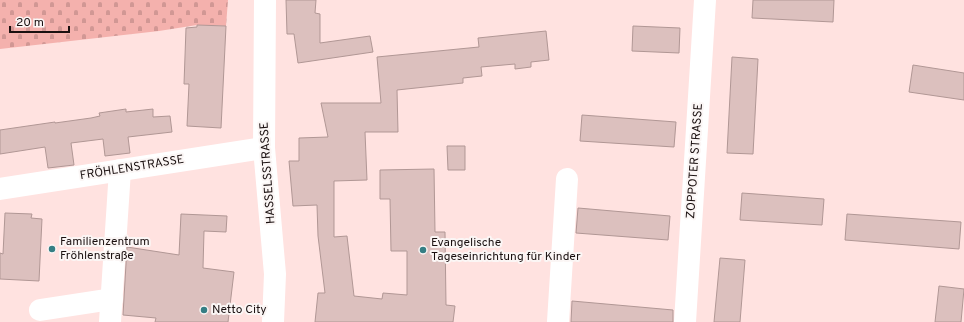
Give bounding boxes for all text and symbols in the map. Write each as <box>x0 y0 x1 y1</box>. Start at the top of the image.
scale bar <box>10 8 69 34</box>
text: 20 m <box>16 15 44 31</box>
street label: ZOPPOTER STRASSE <box>683 103 707 219</box>
street label: HASSELSSTRASSE <box>256 121 280 225</box>
street label: FRÖHLENSTRASSE <box>79 152 185 184</box>
place label: Familienzentrum Fröhlenstraße <box>60 234 150 264</box>
place label: Evangelische Tageseinrichtung für Kinder <box>431 235 581 265</box>
marker: Familienzentrum Fröhlenstraße <box>47 244 57 254</box>
marker: Evangelische Tageseinrichtung für Kinder <box>418 245 428 255</box>
place label: Netto City <box>212 302 267 318</box>
marker: Netto City <box>199 305 209 315</box>

